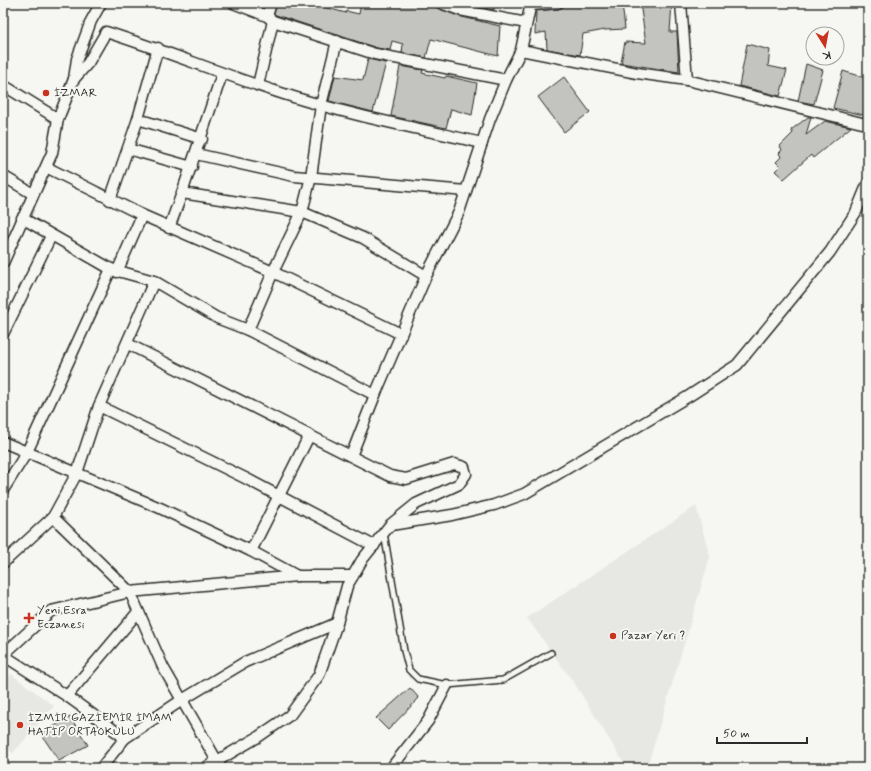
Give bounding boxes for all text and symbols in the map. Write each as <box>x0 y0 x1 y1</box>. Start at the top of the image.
north arrow <box>805 26 845 66</box>
text: K <box>821 47 832 62</box>
place label: İZMAR <box>54 85 97 101</box>
marker: İZMAR <box>41 88 51 98</box>
place label: Yeni Esra Eczanesi <box>37 603 87 633</box>
marker: Yeni Esra Eczanesi <box>24 613 34 623</box>
place label: Pazar Yeri ? <box>621 628 685 644</box>
marker: Pazar Yeri ? <box>608 631 618 641</box>
place label: İZMİR GAZİEMİR İMAM HATİP ORTAOKULU <box>28 710 172 740</box>
scale bar <box>717 719 807 745</box>
marker: İZMİR GAZİEMİR İMAM HATİP ORTAOKULU <box>15 720 25 730</box>
text: 50 m <box>723 726 750 742</box>

